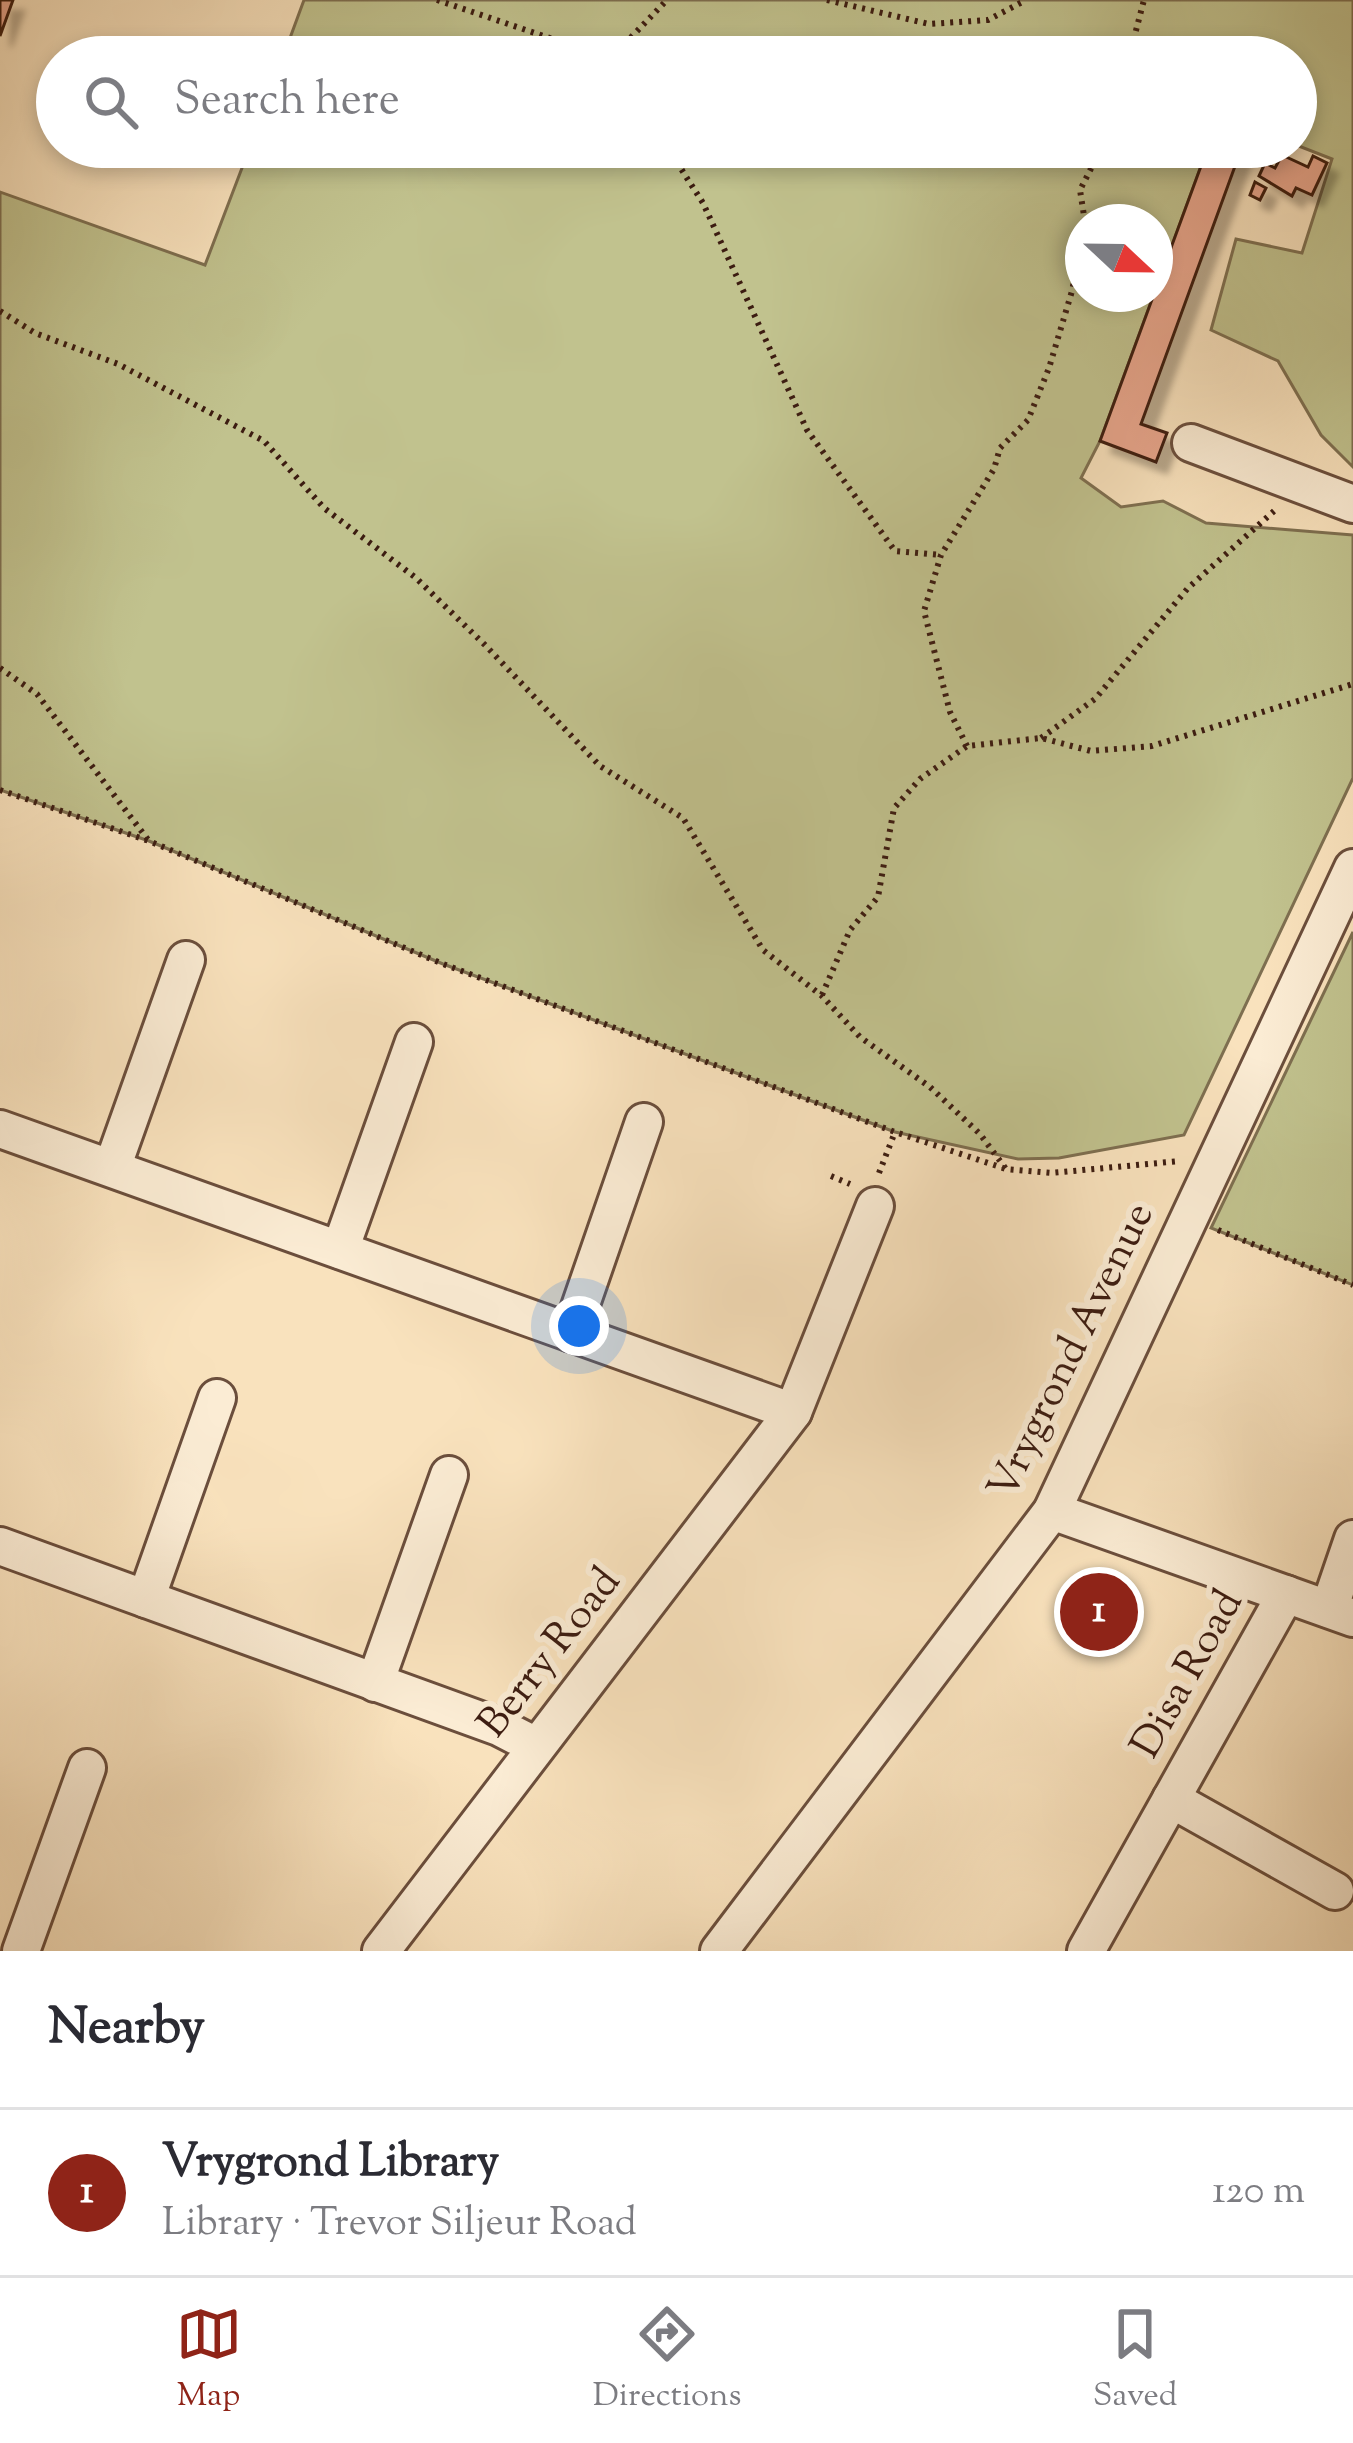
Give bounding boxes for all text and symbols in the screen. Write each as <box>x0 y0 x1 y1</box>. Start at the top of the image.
search box <box>36 36 1317 168</box>
icon: search <box>78 69 144 135</box>
text: Search here <box>174 70 400 135</box>
north arrow <box>1065 204 1173 312</box>
street label: Vrygrond Avenue <box>975 1193 1171 1511</box>
your location <box>549 1296 609 1356</box>
street label: Berry Road <box>465 1556 637 1752</box>
pin: 1 <box>1060 1567 1138 1657</box>
street label: Disa Road <box>1118 1580 1260 1770</box>
text: Nearby <box>48 1993 205 2066</box>
text: Vrygrond Library <box>162 2132 499 2197</box>
text: 1 <box>80 2165 94 2221</box>
text: 120 m <box>1212 2165 1305 2221</box>
text: Library · Trevor Siljeur Road <box>162 2197 637 2253</box>
tab: Map <box>176 2301 242 2421</box>
tab: Directions <box>593 2301 742 2421</box>
tab: Saved <box>1093 2301 1177 2421</box>

